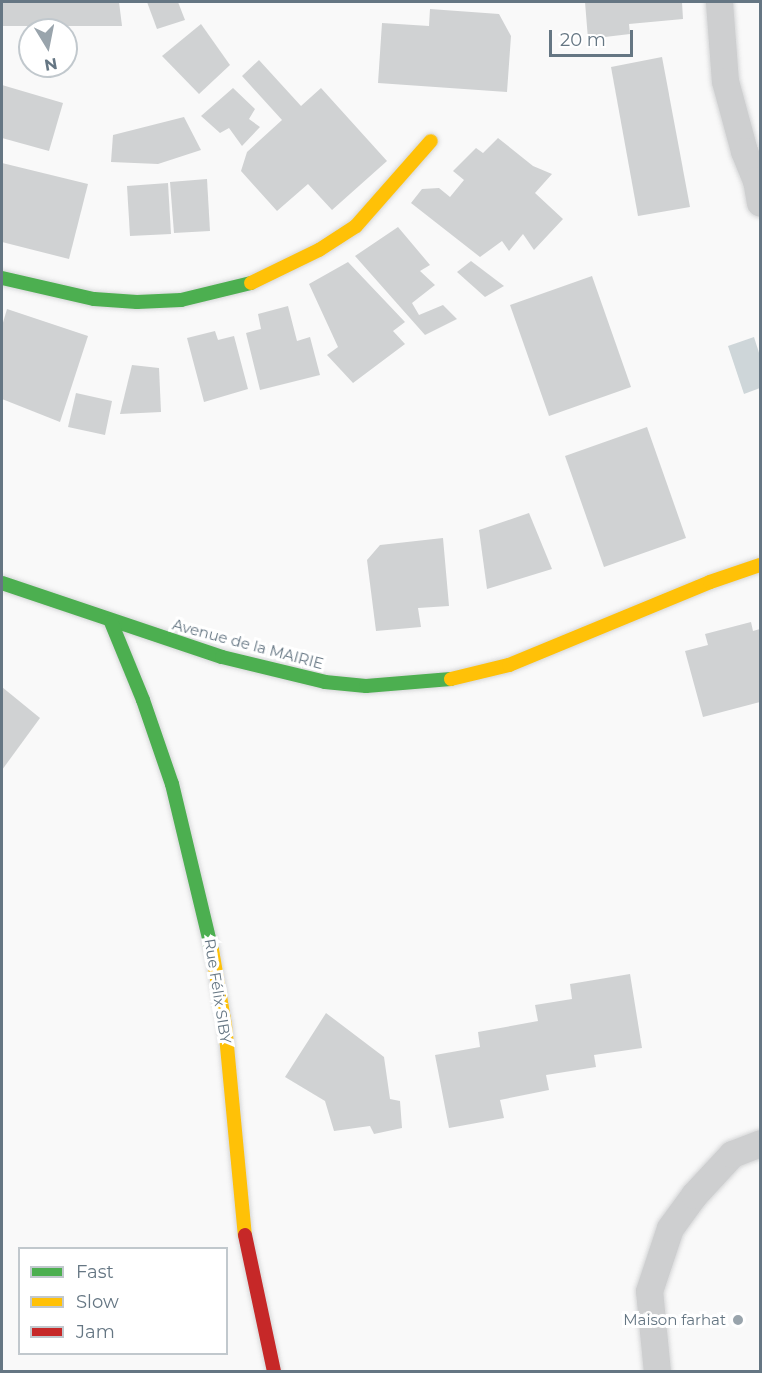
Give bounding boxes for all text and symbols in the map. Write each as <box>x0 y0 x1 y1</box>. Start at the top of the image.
north arrow <box>18 18 78 78</box>
scale bar <box>552 18 636 56</box>
text: 20 m <box>560 29 606 51</box>
text: N <box>43 54 59 75</box>
street label: Avenue de la MAIRIE <box>171 615 325 673</box>
street label: Rue Félix SIBY <box>201 937 235 1045</box>
legend <box>18 1247 228 1355</box>
text: Fast <box>76 1261 114 1283</box>
text: Slow <box>76 1291 119 1313</box>
place label: Maison farhat <box>623 1311 726 1329</box>
marker: Maison farhat <box>731 1313 745 1327</box>
text: Jam <box>76 1321 115 1343</box>

